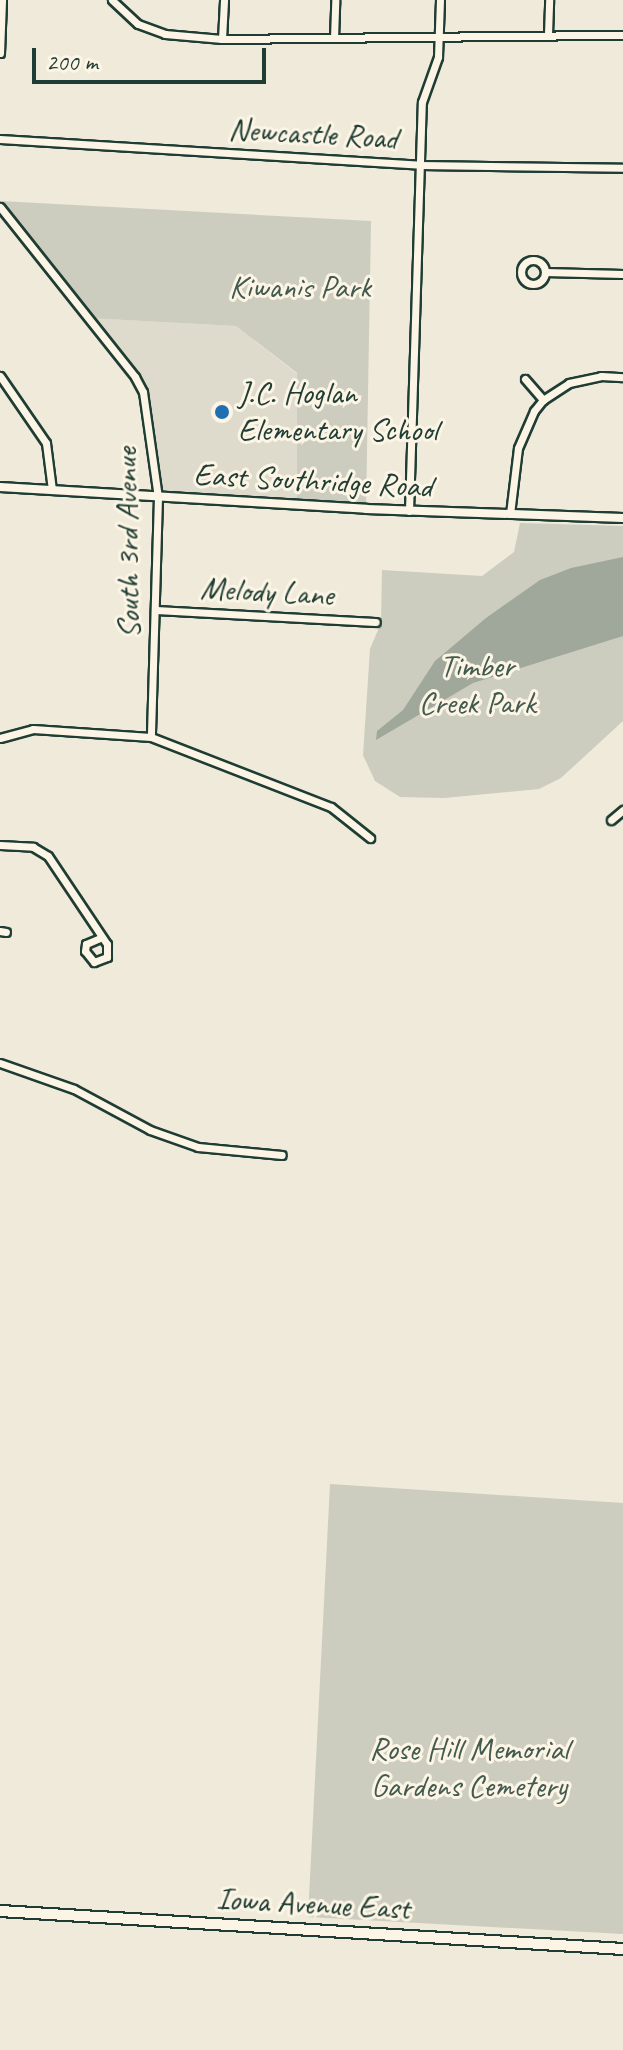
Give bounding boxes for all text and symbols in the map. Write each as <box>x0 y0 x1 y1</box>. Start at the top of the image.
scale bar <box>36 32 270 82</box>
text: 200 m <box>46 47 98 77</box>
street label: Newcastle Road <box>228 110 398 158</box>
park label: Kiwanis Park <box>229 268 371 306</box>
place label: J.C. Hoglan Elementary School <box>238 375 438 450</box>
marker: J.C. Hoglan Elementary School <box>213 403 231 421</box>
street label: South 3rd Avenue <box>107 447 149 639</box>
street label: East Southridge Road <box>194 456 432 506</box>
street label: Melody Lane <box>199 569 335 615</box>
park label: Timber Creek Park <box>418 648 536 723</box>
park label: Rose Hill Memorial Gardens Cemetery <box>369 1731 569 1806</box>
street label: Iowa Avenue East <box>215 1880 411 1928</box>

